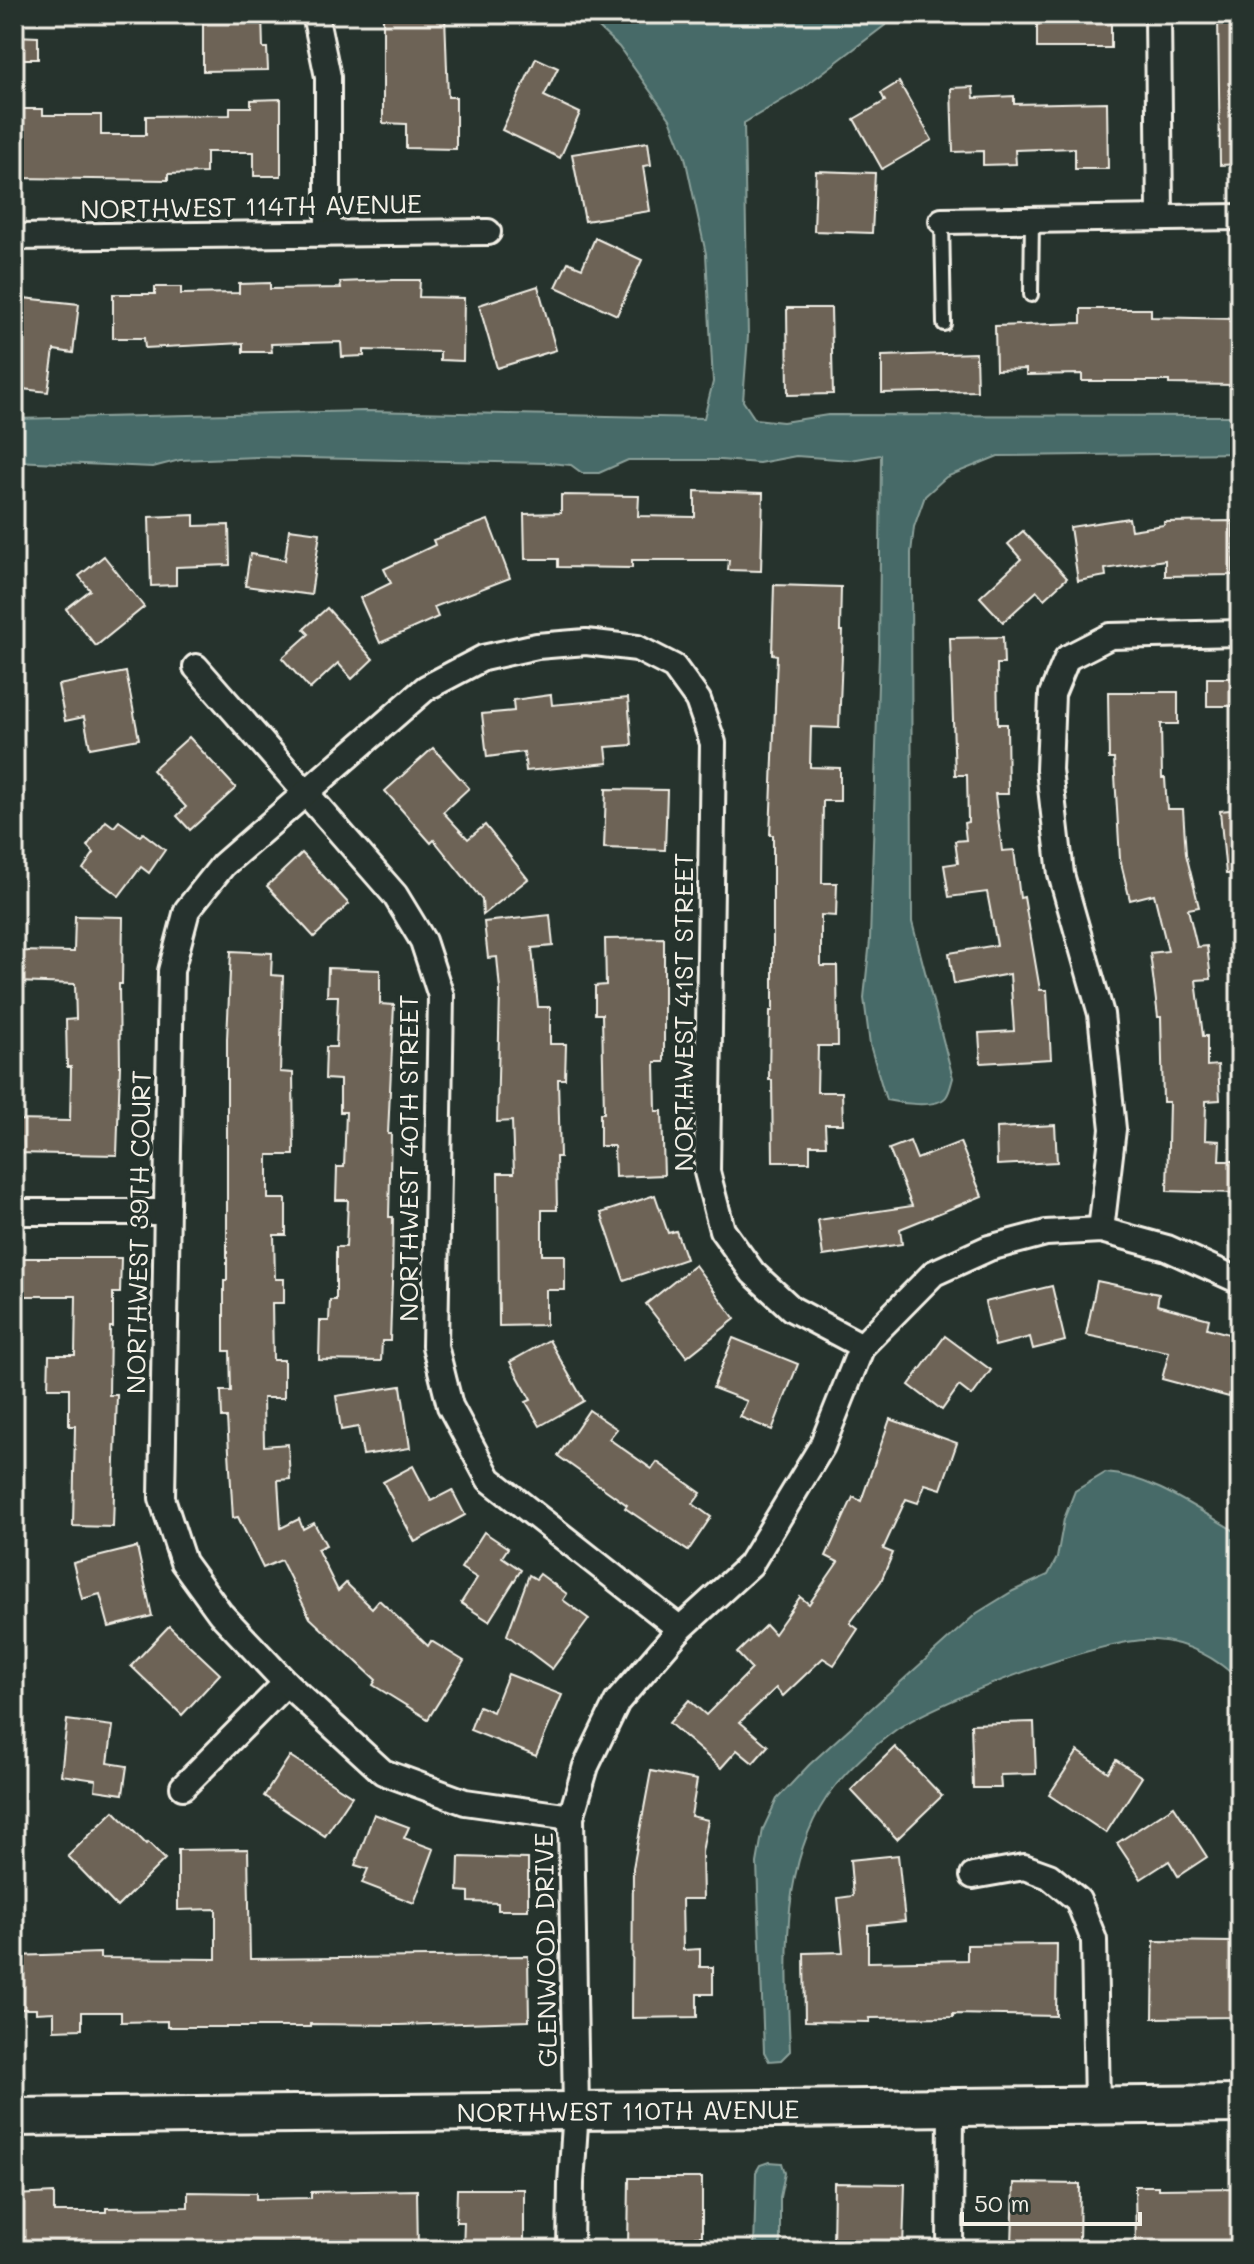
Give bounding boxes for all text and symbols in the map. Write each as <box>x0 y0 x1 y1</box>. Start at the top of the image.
street label: NORTHWEST 114TH AVENUE <box>80 186 422 226</box>
street label: NORTHWEST 41ST STREET <box>666 852 700 1172</box>
street label: NORTHWEST 40TH STREET <box>391 994 425 1322</box>
street label: NORTHWEST 39TH COURT <box>118 1070 158 1394</box>
street label: GLENWOOD DRIVE <box>526 1832 564 2068</box>
street label: NORTHWEST 110TH AVENUE <box>457 2092 799 2129</box>
scale bar <box>962 2176 1140 2226</box>
text: 50 m <box>974 2187 1030 2218</box>

